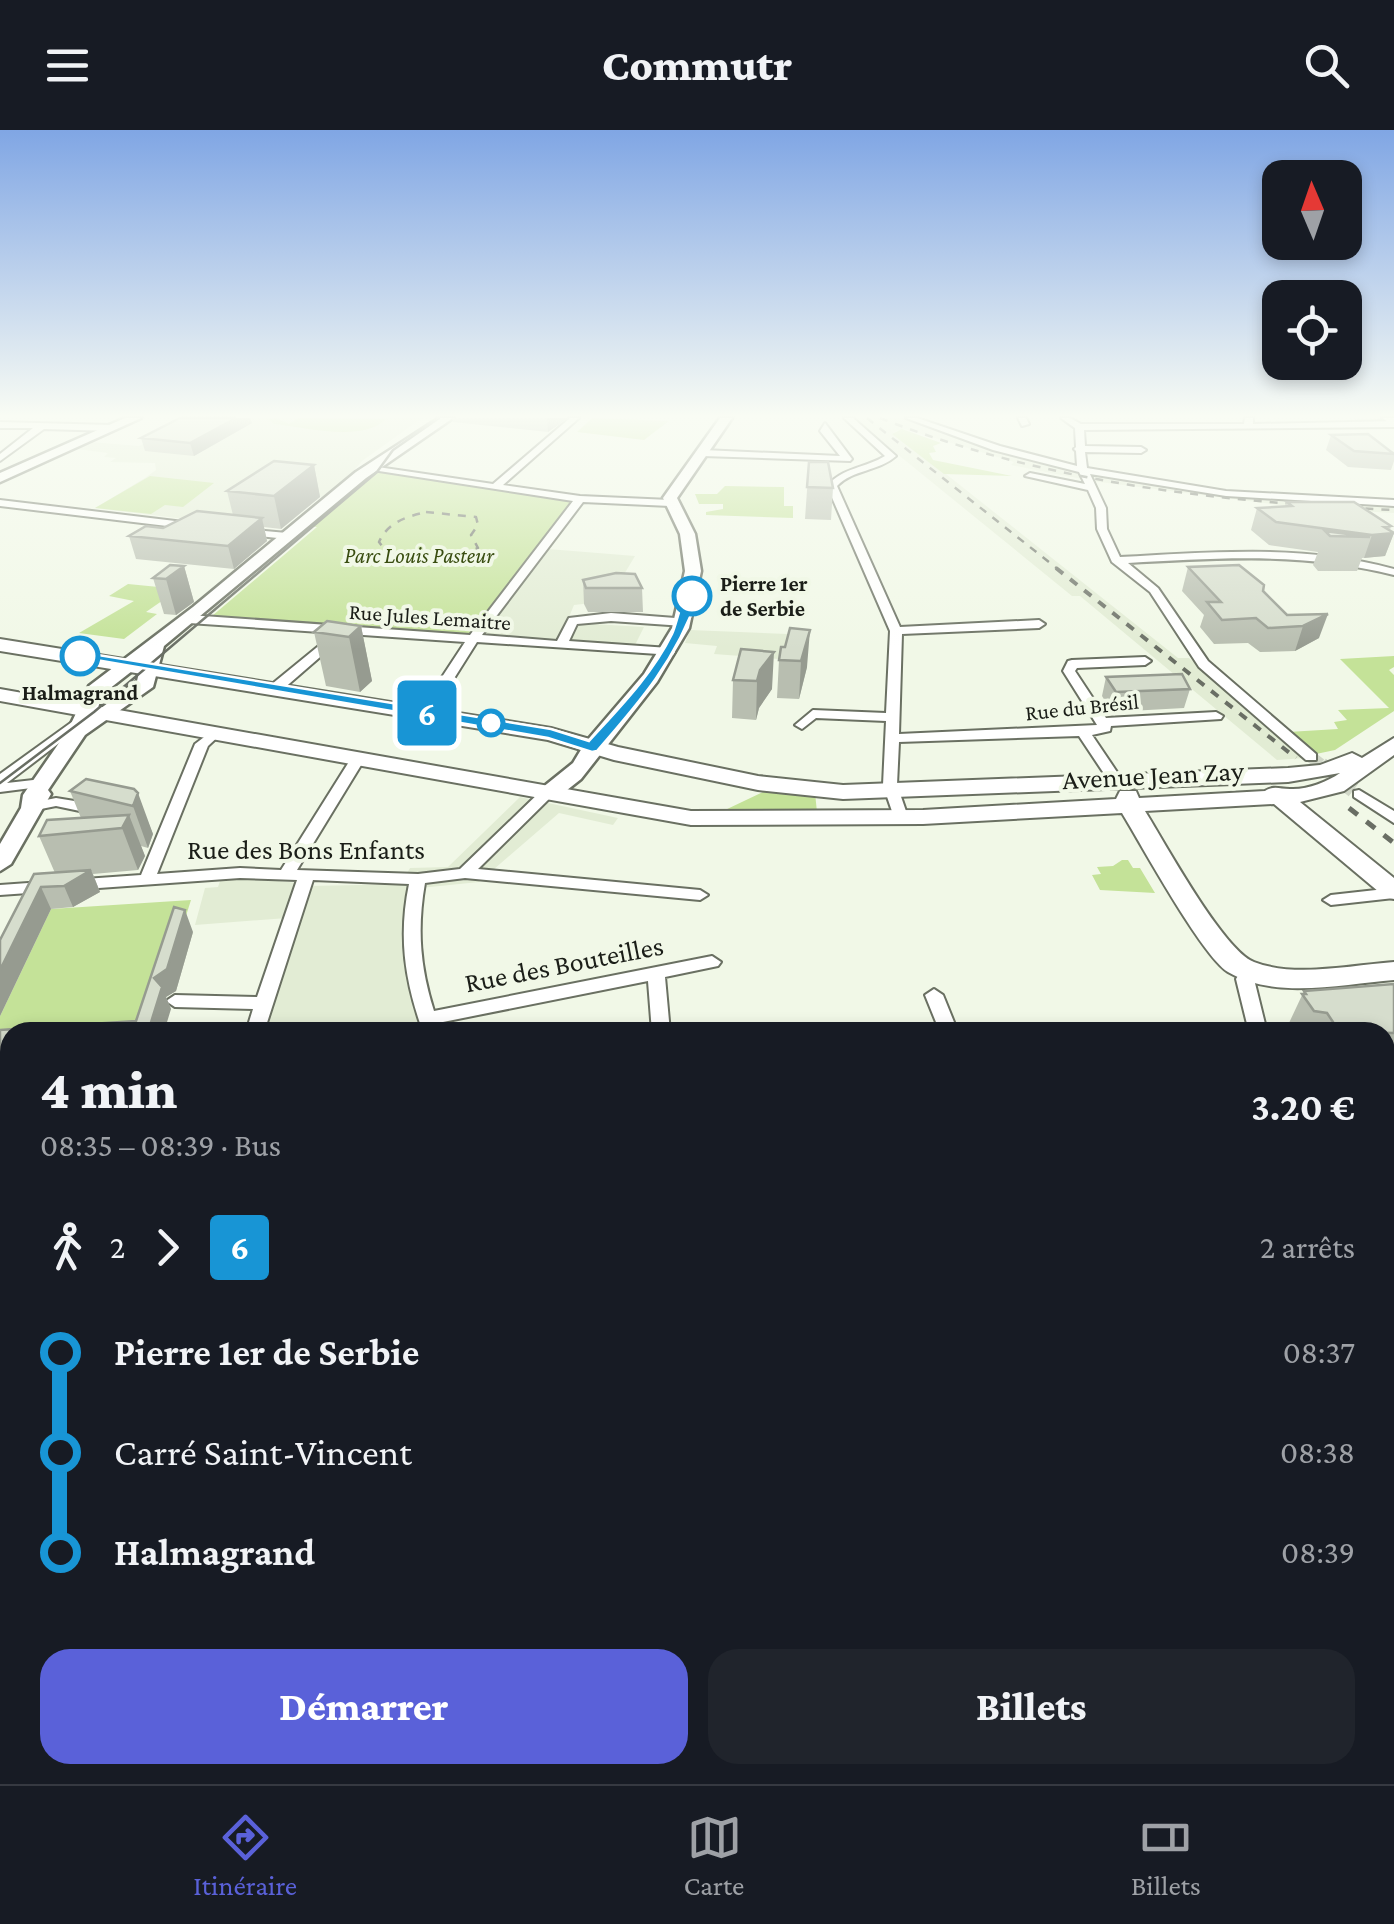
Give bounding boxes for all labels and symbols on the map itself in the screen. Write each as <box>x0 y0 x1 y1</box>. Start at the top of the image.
north arrow <box>1262 160 1362 260</box>
park label: Parc Louis Pasteur <box>344 543 495 568</box>
place label: Pierre 1er de Serbie <box>720 571 808 621</box>
marker: Pierre 1er de Serbie <box>673 577 711 615</box>
street label: Rue Jules Lemaitre <box>348 599 512 635</box>
marker: Halmagrand <box>61 637 99 675</box>
place label: Halmagrand <box>22 680 138 705</box>
line badge: 6 <box>394 680 460 746</box>
street label: Rue du Brésil <box>1024 689 1140 725</box>
unlabelled marker <box>478 710 504 736</box>
street label: Avenue Jean Zay <box>1061 755 1246 795</box>
street label: Rue des Bons Enfants <box>187 834 425 865</box>
street label: Rue des Bouteilles <box>462 930 666 998</box>

